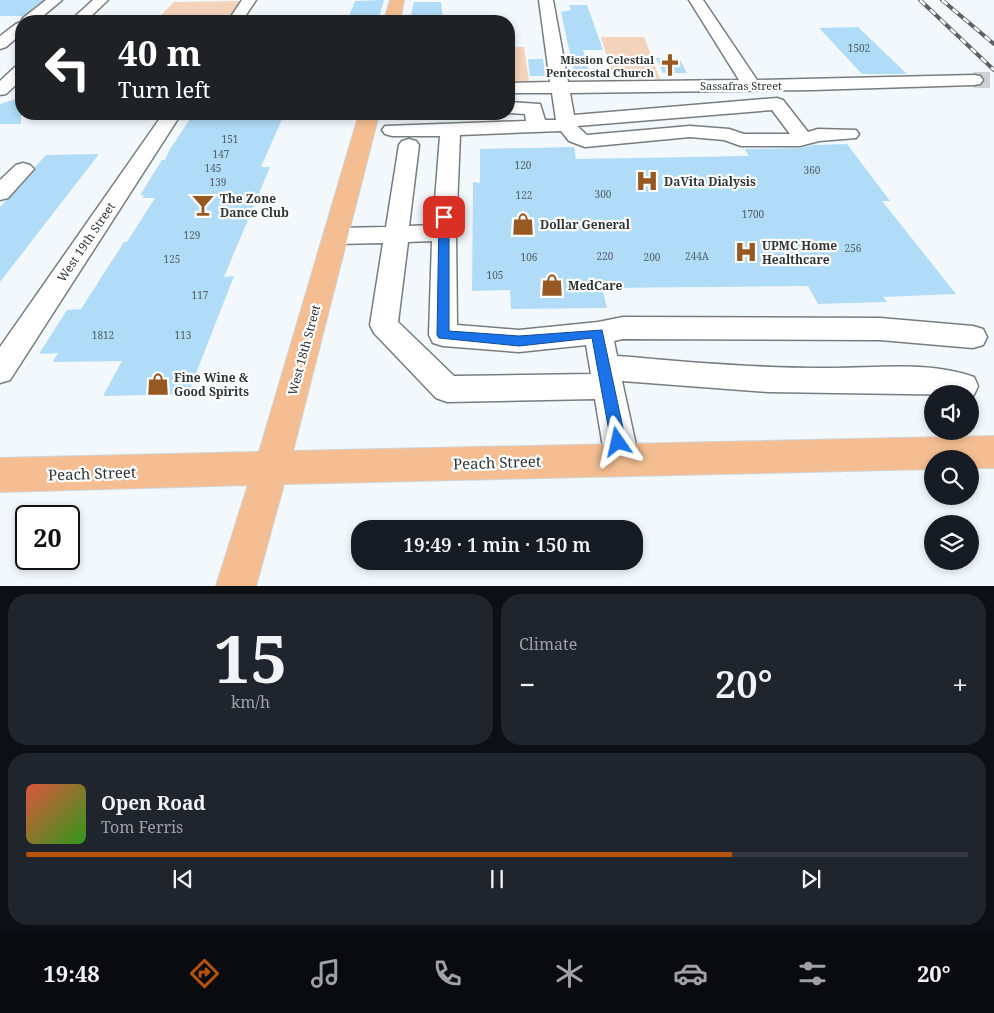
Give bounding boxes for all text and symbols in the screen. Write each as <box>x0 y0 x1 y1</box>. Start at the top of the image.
text: 40 m <box>118 29 201 76</box>
icon: left <box>35 35 100 100</box>
house number: 1502 <box>848 41 870 55</box>
place label: Mission Celestial Pentecostal Church <box>546 52 655 80</box>
church icon: Mission Celestial Pentecostal Church <box>657 52 683 78</box>
text: Turn left <box>118 74 210 104</box>
street label: Sassafras Street <box>700 78 782 93</box>
house number: 151 <box>222 132 238 146</box>
house number: 147 <box>213 147 230 161</box>
house number: 120 <box>515 158 532 172</box>
house number: 145 <box>205 161 221 175</box>
house number: 360 <box>804 163 821 177</box>
hospital icon: DaVita Dialysis <box>634 168 660 194</box>
place label: DaVita Dialysis <box>664 173 756 190</box>
house number: 139 <box>210 175 226 189</box>
house number: 300 <box>595 187 612 201</box>
house number: 122 <box>516 188 532 202</box>
place label: The Zone Dance Club <box>220 190 289 221</box>
bar icon: The Zone Dance Club <box>190 192 216 218</box>
pin <box>423 196 465 238</box>
street label: West 19th Street <box>53 199 119 285</box>
icon: arrive <box>430 203 458 231</box>
house number: 1700 <box>742 207 765 221</box>
shop icon: Dollar General <box>510 211 536 237</box>
place label: Dollar General <box>540 216 631 233</box>
house number: 129 <box>184 228 200 242</box>
place label: UPMC Home Healthcare <box>762 237 837 268</box>
hospital icon: UPMC Home Healthcare <box>733 239 759 265</box>
house number: 256 <box>845 241 862 255</box>
house number: 220 <box>597 249 614 263</box>
house number: 244A <box>685 249 710 263</box>
house number: 106 <box>521 250 538 264</box>
house number: 200 <box>644 250 661 264</box>
house number: 125 <box>164 252 180 266</box>
house number: 105 <box>487 268 503 282</box>
shop icon: MedCare <box>539 272 565 298</box>
place label: MedCare <box>568 277 623 294</box>
house number: 117 <box>192 288 209 302</box>
street label: West 18th Street <box>284 303 324 397</box>
house number: 1812 <box>92 328 114 342</box>
house number: 113 <box>175 328 192 342</box>
place label: Fine Wine & Good Spirits <box>174 369 249 400</box>
shop icon: Fine Wine & Good Spirits <box>145 371 171 397</box>
map controls <box>924 385 979 570</box>
button: sound <box>924 385 979 440</box>
position arrow <box>591 415 643 467</box>
street label: Peach Street <box>453 450 541 474</box>
button: search <box>924 450 979 505</box>
street label: Peach Street <box>48 461 136 485</box>
speed limit sign: 20 <box>15 505 80 570</box>
button: layers <box>924 515 979 570</box>
text: 19:49 · 1 min · 150 m <box>403 532 591 558</box>
text: 15 <box>214 614 287 702</box>
text: Climate <box>519 633 577 655</box>
text: 20° <box>715 657 773 709</box>
text: − <box>519 665 535 703</box>
text: + <box>952 665 968 703</box>
text: km/h <box>231 691 270 713</box>
text: Open Road <box>101 790 206 816</box>
text: Tom Ferris <box>101 816 183 838</box>
icon: previous <box>169 865 197 893</box>
icon: pause <box>483 865 511 893</box>
icon: next <box>797 865 825 893</box>
icon: directions <box>187 956 222 991</box>
icon: music <box>308 956 343 991</box>
icon: phone <box>430 956 465 991</box>
icon: climate <box>552 956 587 991</box>
icon: car <box>673 956 708 991</box>
icon: filters <box>795 956 830 991</box>
text: 19:48 <box>43 958 100 988</box>
text: 20° <box>917 958 951 988</box>

